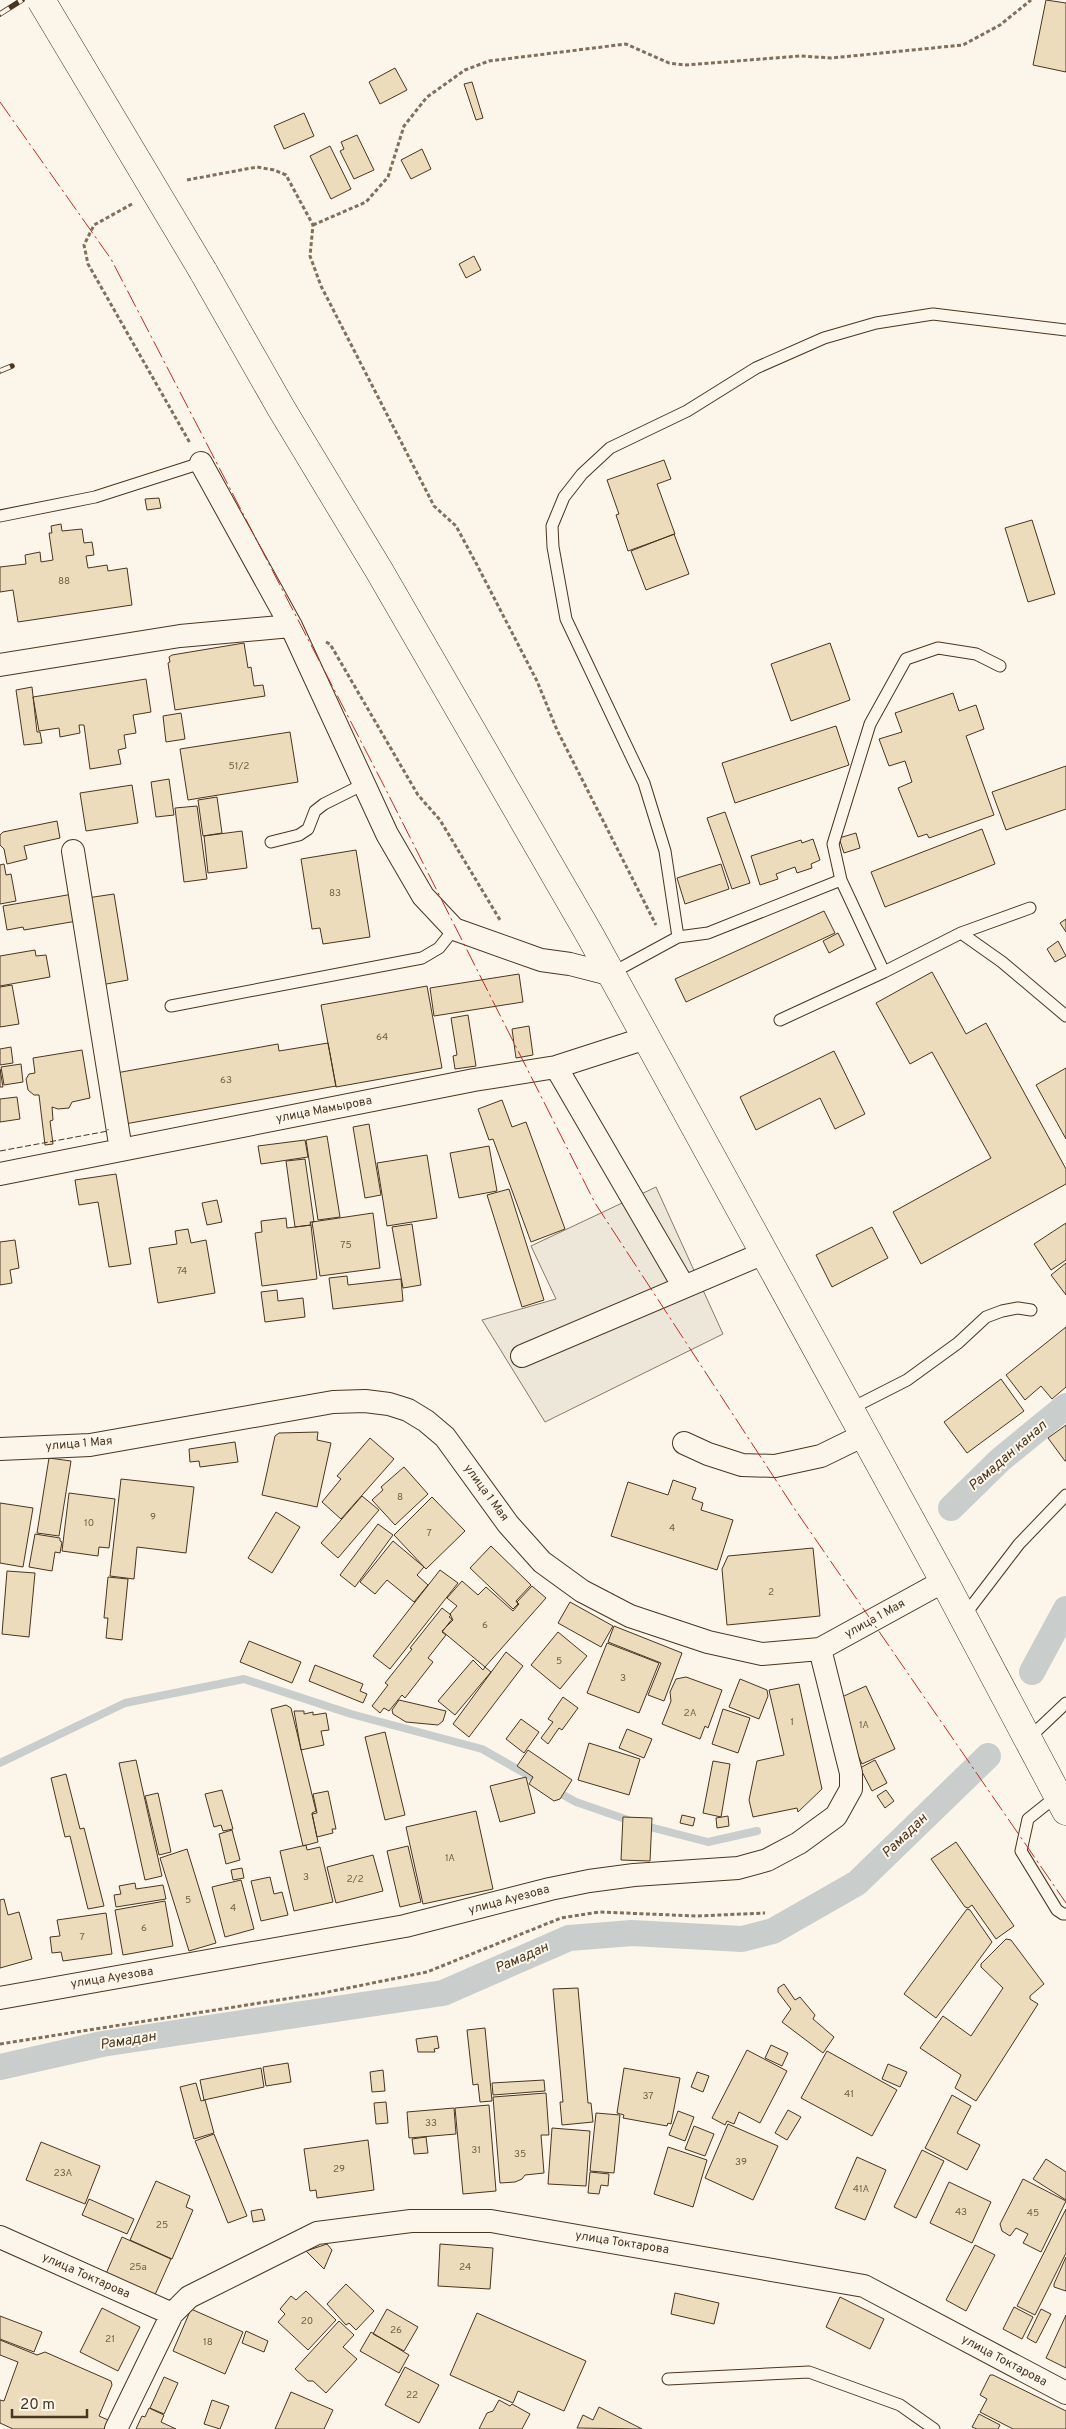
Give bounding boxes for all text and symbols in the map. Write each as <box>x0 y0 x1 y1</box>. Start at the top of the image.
house number: 88 <box>58 575 70 588</box>
house number: 51/2 <box>229 760 249 773</box>
house number: 83 <box>329 887 341 900</box>
house number: 64 <box>376 1031 388 1044</box>
house number: 63 <box>220 1074 232 1087</box>
street label: улица Мамырова <box>275 1093 373 1127</box>
house number: 75 <box>340 1239 352 1252</box>
house number: 74 <box>177 1265 187 1278</box>
water label: Рамадан канал <box>965 1417 1051 1495</box>
street label: улица 1 Мая <box>45 1433 113 1455</box>
street label: улица 1 Мая <box>460 1461 512 1525</box>
house number: 8 <box>397 1491 403 1504</box>
house number: 9 <box>150 1511 156 1524</box>
house number: 10 <box>84 1517 94 1530</box>
house number: 4 <box>669 1522 675 1535</box>
house number: 7 <box>426 1527 432 1540</box>
house number: 2 <box>768 1586 774 1599</box>
street label: улица 1 Мая <box>842 1596 908 1642</box>
house number: 6 <box>482 1619 488 1632</box>
house number: 5 <box>556 1655 562 1668</box>
house number: 3 <box>620 1672 626 1685</box>
house number: 2А <box>684 1707 697 1720</box>
house number: 1 <box>790 1716 794 1729</box>
house number: 1А <box>859 1719 869 1732</box>
water label: Рамадан <box>879 1810 932 1862</box>
house number: 1А <box>445 1852 455 1865</box>
house number: 3 <box>303 1871 309 1884</box>
house number: 2/2 <box>346 1873 364 1886</box>
street label: улица Ауезова <box>467 1881 551 1919</box>
house number: 5 <box>185 1894 191 1907</box>
house number: 4 <box>230 1902 236 1915</box>
house number: 6 <box>141 1922 147 1935</box>
house number: 7 <box>79 1931 85 1944</box>
water label: Рамадан <box>493 1938 552 1977</box>
street label: улица Ауезова <box>70 1964 154 1992</box>
water label: Рамадан <box>99 2028 158 2054</box>
house number: 41 <box>844 2088 854 2101</box>
house number: 37 <box>642 2090 654 2103</box>
house number: 33 <box>425 2117 437 2130</box>
house number: 31 <box>471 2144 481 2157</box>
house number: 35 <box>514 2148 526 2161</box>
house number: 39 <box>735 2156 747 2169</box>
house number: 29 <box>333 2163 345 2176</box>
house number: 23А <box>54 2167 73 2180</box>
house number: 41А <box>853 2183 869 2196</box>
house number: 43 <box>955 2206 967 2219</box>
house number: 45 <box>1027 2207 1039 2220</box>
house number: 25 <box>156 2219 168 2232</box>
street label: улица Токтарова <box>574 2228 670 2258</box>
street label: улица Токтарова <box>39 2249 133 2303</box>
house number: 25а <box>129 2261 147 2274</box>
house number: 24 <box>459 2261 471 2274</box>
house number: 20 <box>301 2315 313 2328</box>
house number: 26 <box>390 2324 402 2337</box>
street label: улица Токтарова <box>958 2332 1050 2390</box>
house number: 21 <box>105 2333 115 2346</box>
house number: 18 <box>203 2336 213 2349</box>
scale bar <box>12 2386 88 2418</box>
house number: 22 <box>406 2389 418 2402</box>
text: 20 m <box>20 2396 55 2415</box>

